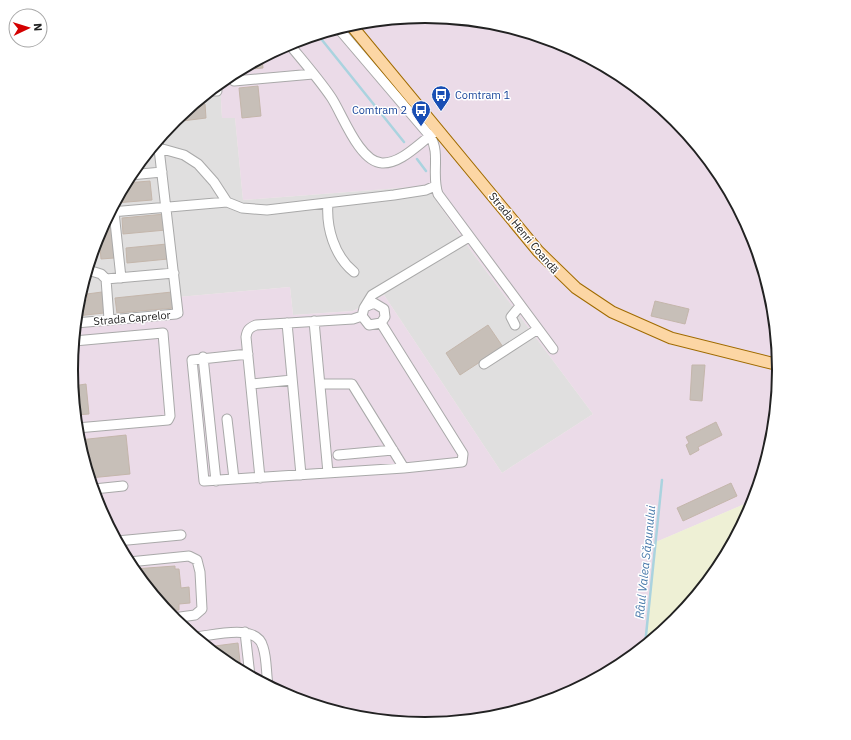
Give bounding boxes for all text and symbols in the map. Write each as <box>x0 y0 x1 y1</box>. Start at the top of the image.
north arrow <box>8 8 48 48</box>
text: N <box>31 23 45 32</box>
bus stop icon: Comtram 1 <box>430 84 452 112</box>
place label: Comtram 1 <box>455 88 511 102</box>
bus stop icon: Comtram 2 <box>410 99 432 127</box>
place label: Comtram 2 <box>352 103 407 117</box>
street label: Strada Henri Coandă <box>486 190 562 277</box>
street label: Strada Caprelor <box>93 308 171 328</box>
water label: Râul Valea Săpunului <box>632 504 658 619</box>

